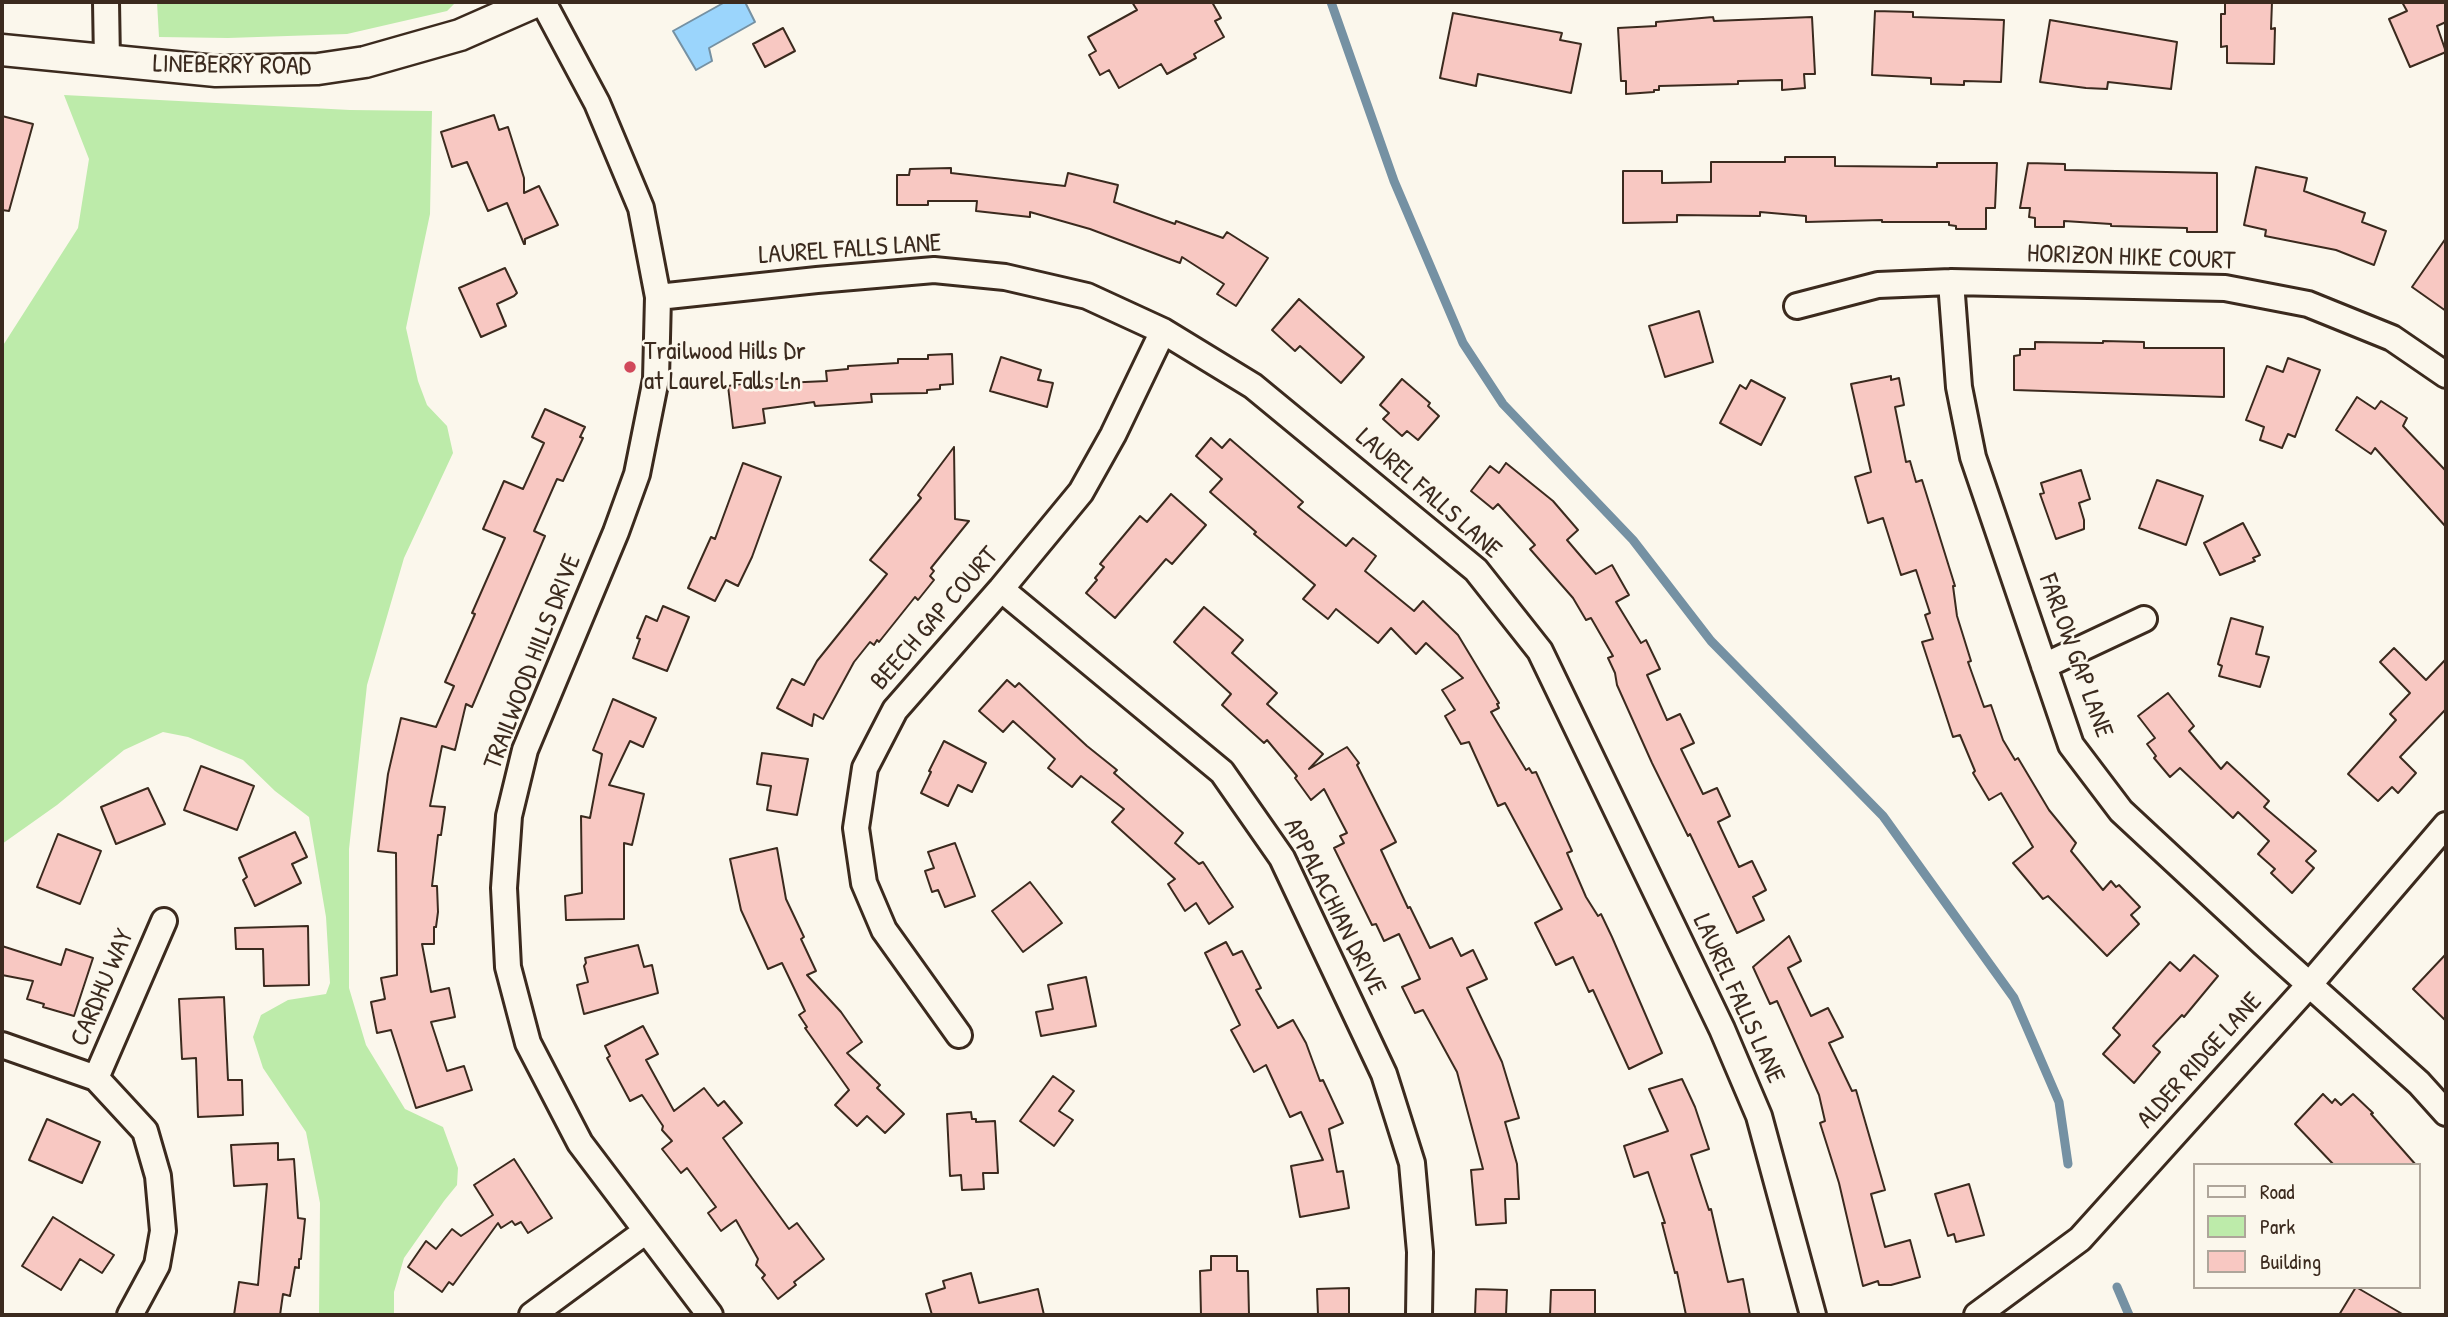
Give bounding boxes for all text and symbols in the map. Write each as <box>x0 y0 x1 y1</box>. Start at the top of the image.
street label: LINEBERRY ROAD <box>153 49 311 83</box>
street label: LAUREL FALLS LANE <box>758 228 942 272</box>
street label: HORIZON HIKE COURT <box>2026 239 2236 277</box>
place label: Trailwood Hills Dr at Laurel Falls Ln <box>644 336 806 398</box>
marker: Trailwood Hills Dr at Laurel Falls Ln <box>622 359 638 375</box>
street label: LAUREL FALLS LANE <box>1349 422 1507 566</box>
street label: BEECH GAP COURT <box>864 541 1006 697</box>
street label: TRAILWOOD HILLS DRIVE <box>478 550 588 774</box>
street label: FARLOW GAP LANE <box>2031 570 2119 742</box>
street label: APPALACHIAN DRIVE <box>1276 813 1392 1001</box>
street label: LAUREL FALLS LANE <box>1685 909 1791 1089</box>
street label: CARDHU WAY <box>64 925 142 1051</box>
street label: ALDER RIDGE LANE <box>2131 987 2269 1135</box>
legend <box>2192 1163 2420 1289</box>
text: Road <box>2260 1177 2294 1206</box>
text: Park <box>2260 1212 2295 1241</box>
text: Building <box>2260 1247 2321 1276</box>

